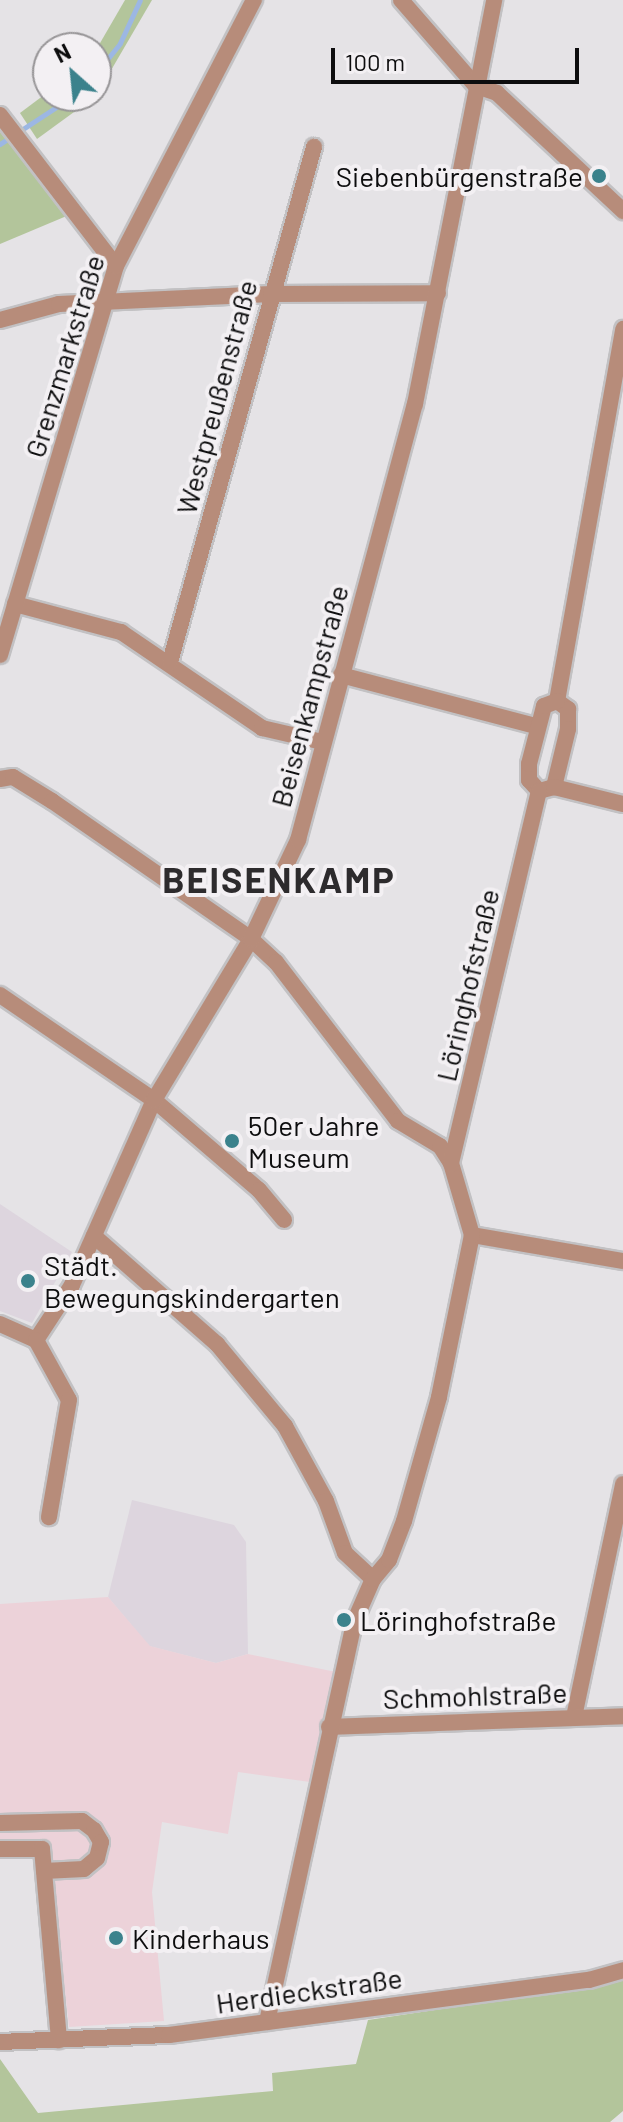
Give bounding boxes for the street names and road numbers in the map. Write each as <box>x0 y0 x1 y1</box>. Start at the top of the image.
street label: Grenzmarkstraße <box>17 251 111 461</box>
street label: Westpreußenstraße <box>169 276 263 518</box>
street label: Beisenkampstraße <box>263 581 355 811</box>
street label: Löringhofstraße <box>429 886 505 1084</box>
street label: Schmohlstraße <box>382 1675 568 1715</box>
street label: Herdieckstraße <box>214 1960 404 2020</box>

